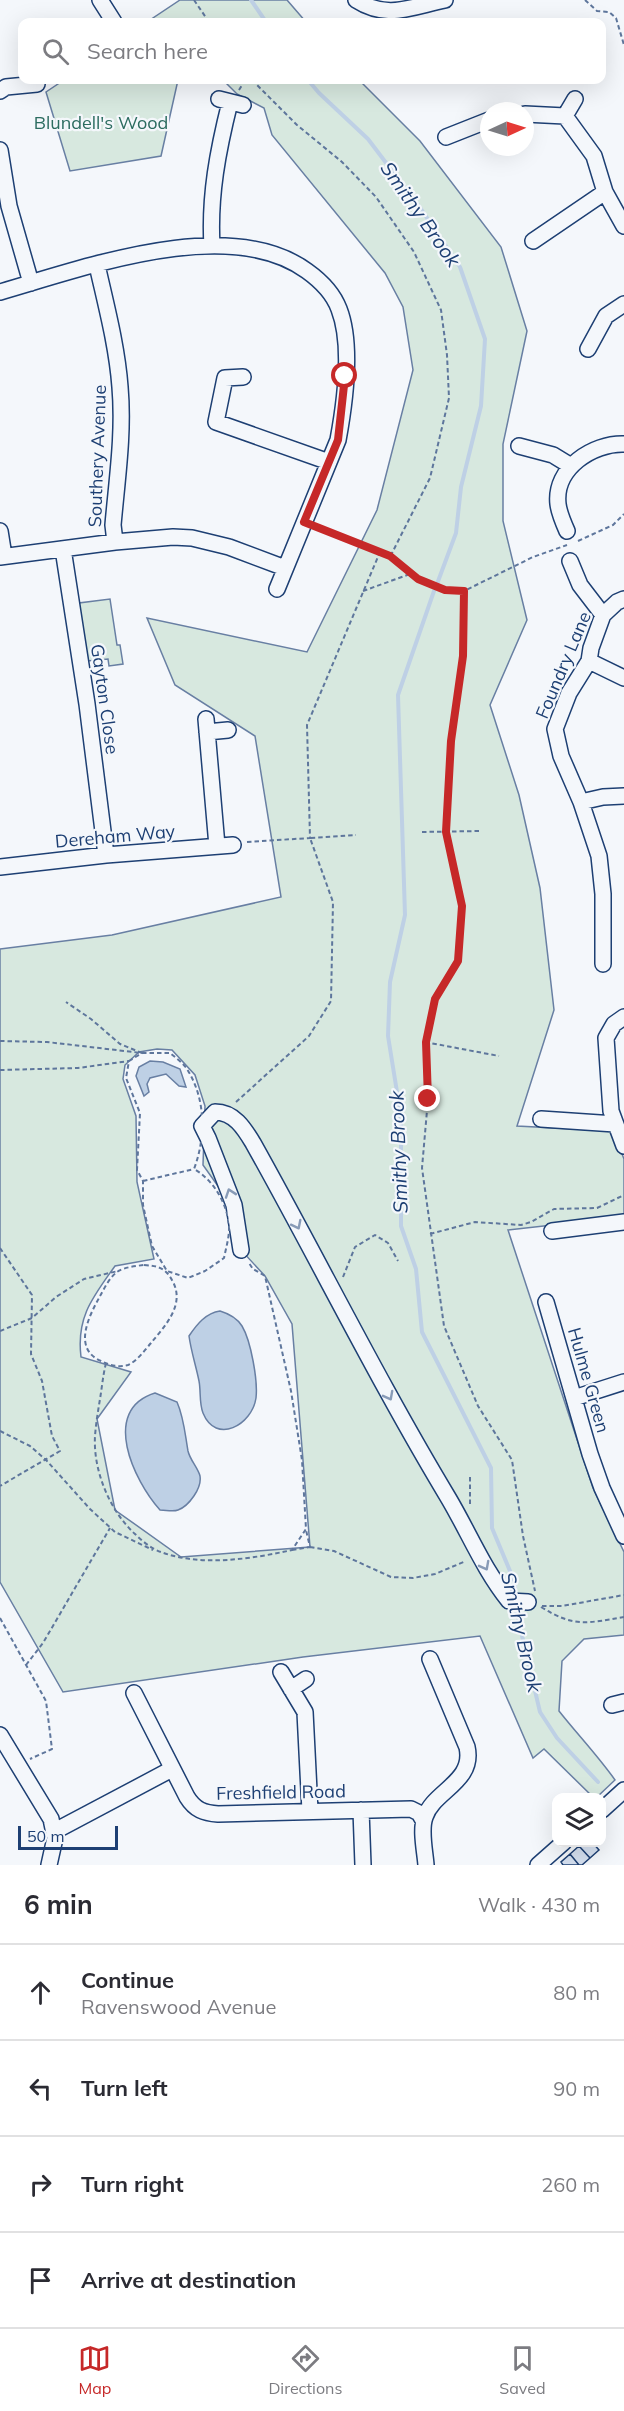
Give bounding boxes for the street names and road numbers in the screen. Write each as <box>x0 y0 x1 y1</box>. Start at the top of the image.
street label: Southery Avenue <box>83 384 111 528</box>
street label: Foundry Lane <box>530 608 596 722</box>
street label: Gayton Close <box>86 642 124 756</box>
street label: Dereham Way <box>54 819 176 853</box>
street label: Hulme Green <box>563 1325 615 1435</box>
street label: Freshfield Road <box>216 1779 346 1805</box>

